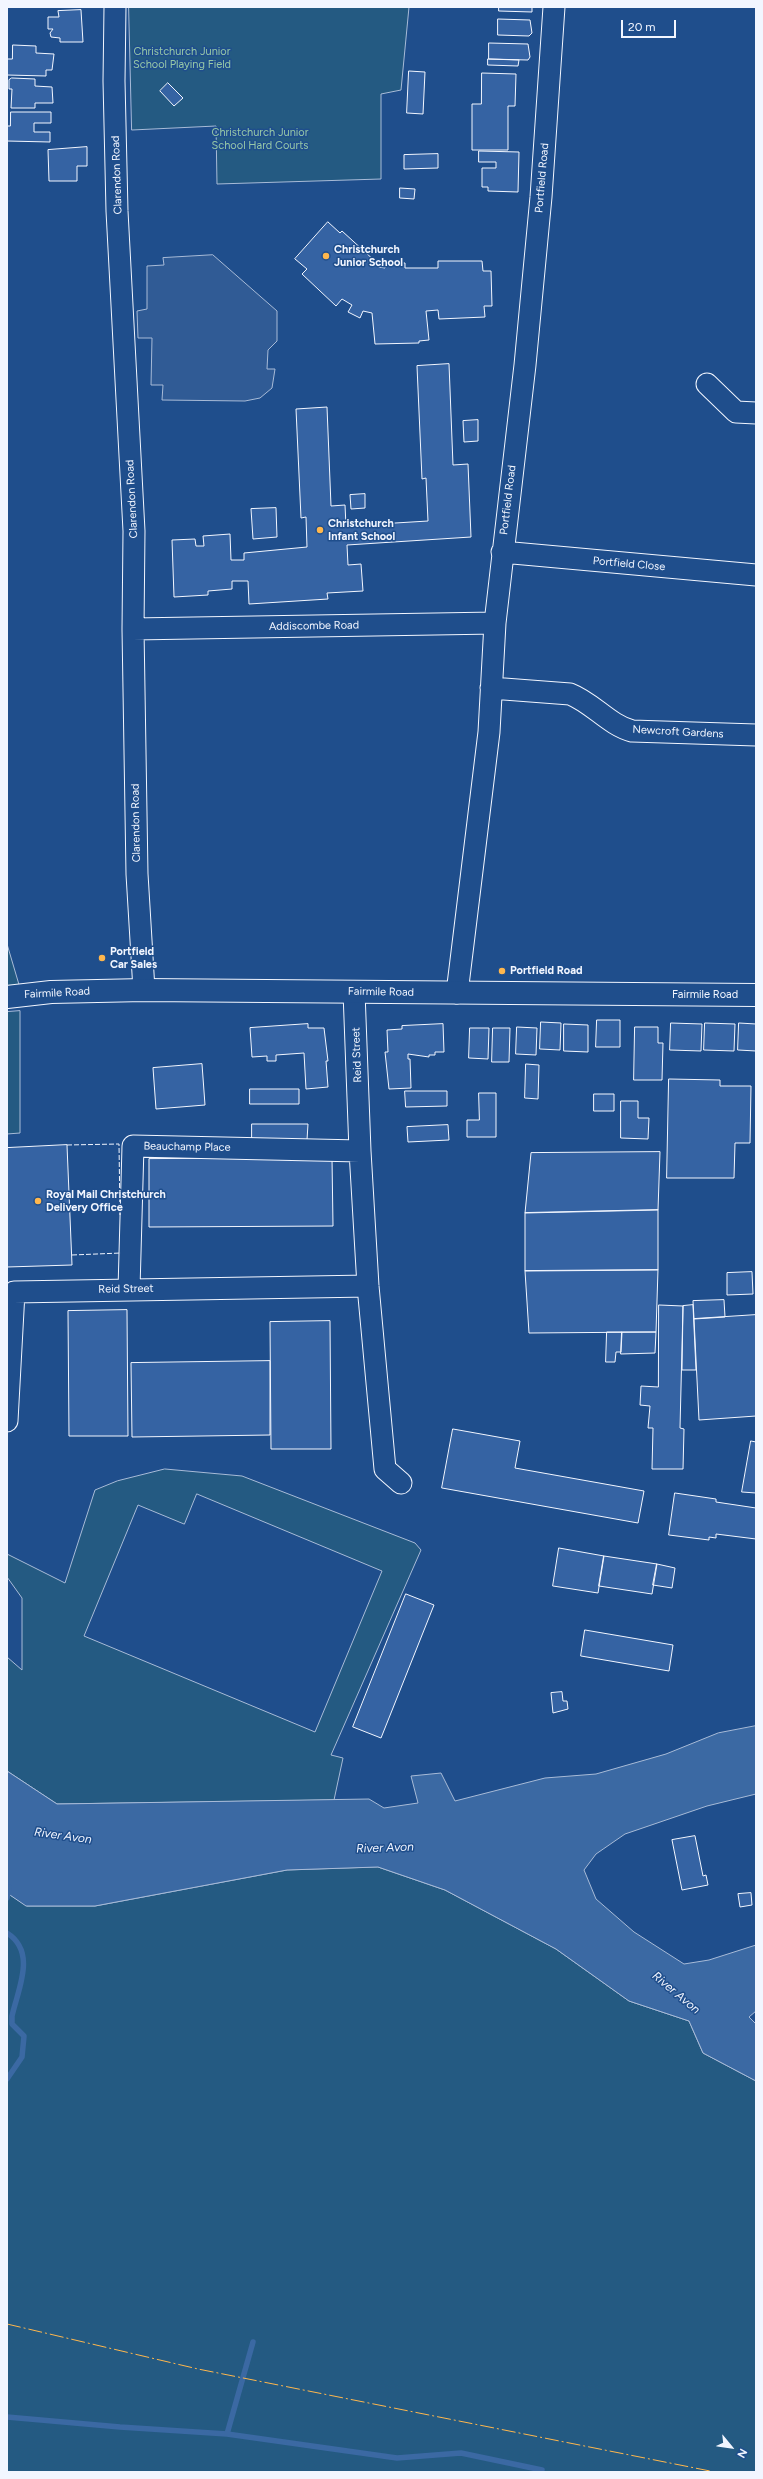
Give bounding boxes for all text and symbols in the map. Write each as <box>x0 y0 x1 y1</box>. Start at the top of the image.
scale bar <box>623 12 678 38</box>
text: 20 m <box>628 20 656 34</box>
park label: Christchurch Junior School Playing Field <box>133 45 231 71</box>
park label: Christchurch Junior School Hard Courts <box>212 126 308 152</box>
street label: Clarendon Road <box>109 135 125 215</box>
street label: Portfield Road <box>532 143 552 213</box>
place label: Christchurch Junior School <box>334 243 403 269</box>
marker: Christchurch Junior School <box>321 251 331 261</box>
street label: Clarendon Road <box>123 459 141 539</box>
street label: Portfield Road <box>497 464 519 536</box>
place label: Christchurch Infant School <box>328 517 395 543</box>
marker: Christchurch Infant School <box>315 525 325 535</box>
street label: Portfield Close <box>592 554 666 574</box>
street label: Addiscombe Road <box>269 619 359 633</box>
street label: Newcroft Gardens <box>632 723 724 741</box>
street label: Clarendon Road <box>129 783 143 863</box>
place label: Portfield Car Sales <box>110 945 157 971</box>
marker: Portfield Car Sales <box>97 953 107 963</box>
place label: Portfield Road <box>510 964 583 978</box>
marker: Portfield Road <box>497 966 507 976</box>
street label: Fairmile Road <box>24 985 90 1001</box>
street label: Fairmile Road <box>348 985 414 999</box>
street label: Fairmile Road <box>672 988 738 1002</box>
street label: Reid Street <box>349 1027 365 1083</box>
street label: Beauchamp Place <box>143 1140 231 1154</box>
place label: Royal Mail Christchurch Delivery Office <box>46 1188 166 1214</box>
marker: Royal Mail Christchurch Delivery Office <box>33 1196 43 1206</box>
street label: Reid Street <box>98 1282 154 1296</box>
water label: River Avon <box>33 1825 93 1847</box>
water label: River Avon <box>356 1840 414 1856</box>
water label: River Avon <box>649 1969 703 2017</box>
north arrow <box>711 2427 751 2467</box>
text: N <box>734 2446 750 2460</box>

